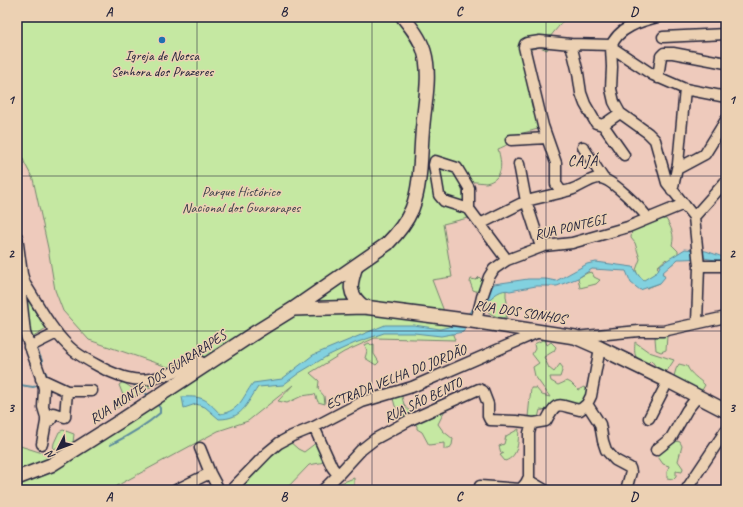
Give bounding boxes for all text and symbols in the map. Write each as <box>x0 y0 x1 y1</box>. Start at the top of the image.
text: A <box>106 4 114 20</box>
text: B <box>281 4 289 20</box>
text: C <box>456 4 464 20</box>
text: D <box>630 4 639 20</box>
marker: Igreja de Nossa Senhora dos Prazeres <box>157 35 167 45</box>
place label: Igreja de Nossa Senhora dos Prazeres <box>111 47 214 80</box>
text: 1 <box>8 92 16 108</box>
text: 1 <box>729 92 737 108</box>
district label: CAJÁ <box>568 152 600 171</box>
park label: Parque Histórico Nacional dos Guararapes <box>182 183 301 216</box>
street label: RUA PONTEGI <box>533 210 610 243</box>
text: 2 <box>8 246 15 262</box>
text: 2 <box>729 246 736 262</box>
street label: RUA DOS SONHOS <box>473 296 570 328</box>
street label: RUA MONTE DOS GUARARAPES <box>87 325 231 428</box>
street label: ESTRADA VELHA DO JORDÃO <box>323 340 471 413</box>
street label: RUA SÃO BENTO <box>381 373 466 426</box>
text: 3 <box>8 400 15 416</box>
text: 3 <box>729 400 736 416</box>
north arrow <box>38 429 78 469</box>
text: N <box>42 447 58 463</box>
text: A <box>106 489 114 505</box>
text: B <box>281 489 289 505</box>
text: C <box>456 489 464 505</box>
text: D <box>630 489 639 505</box>

